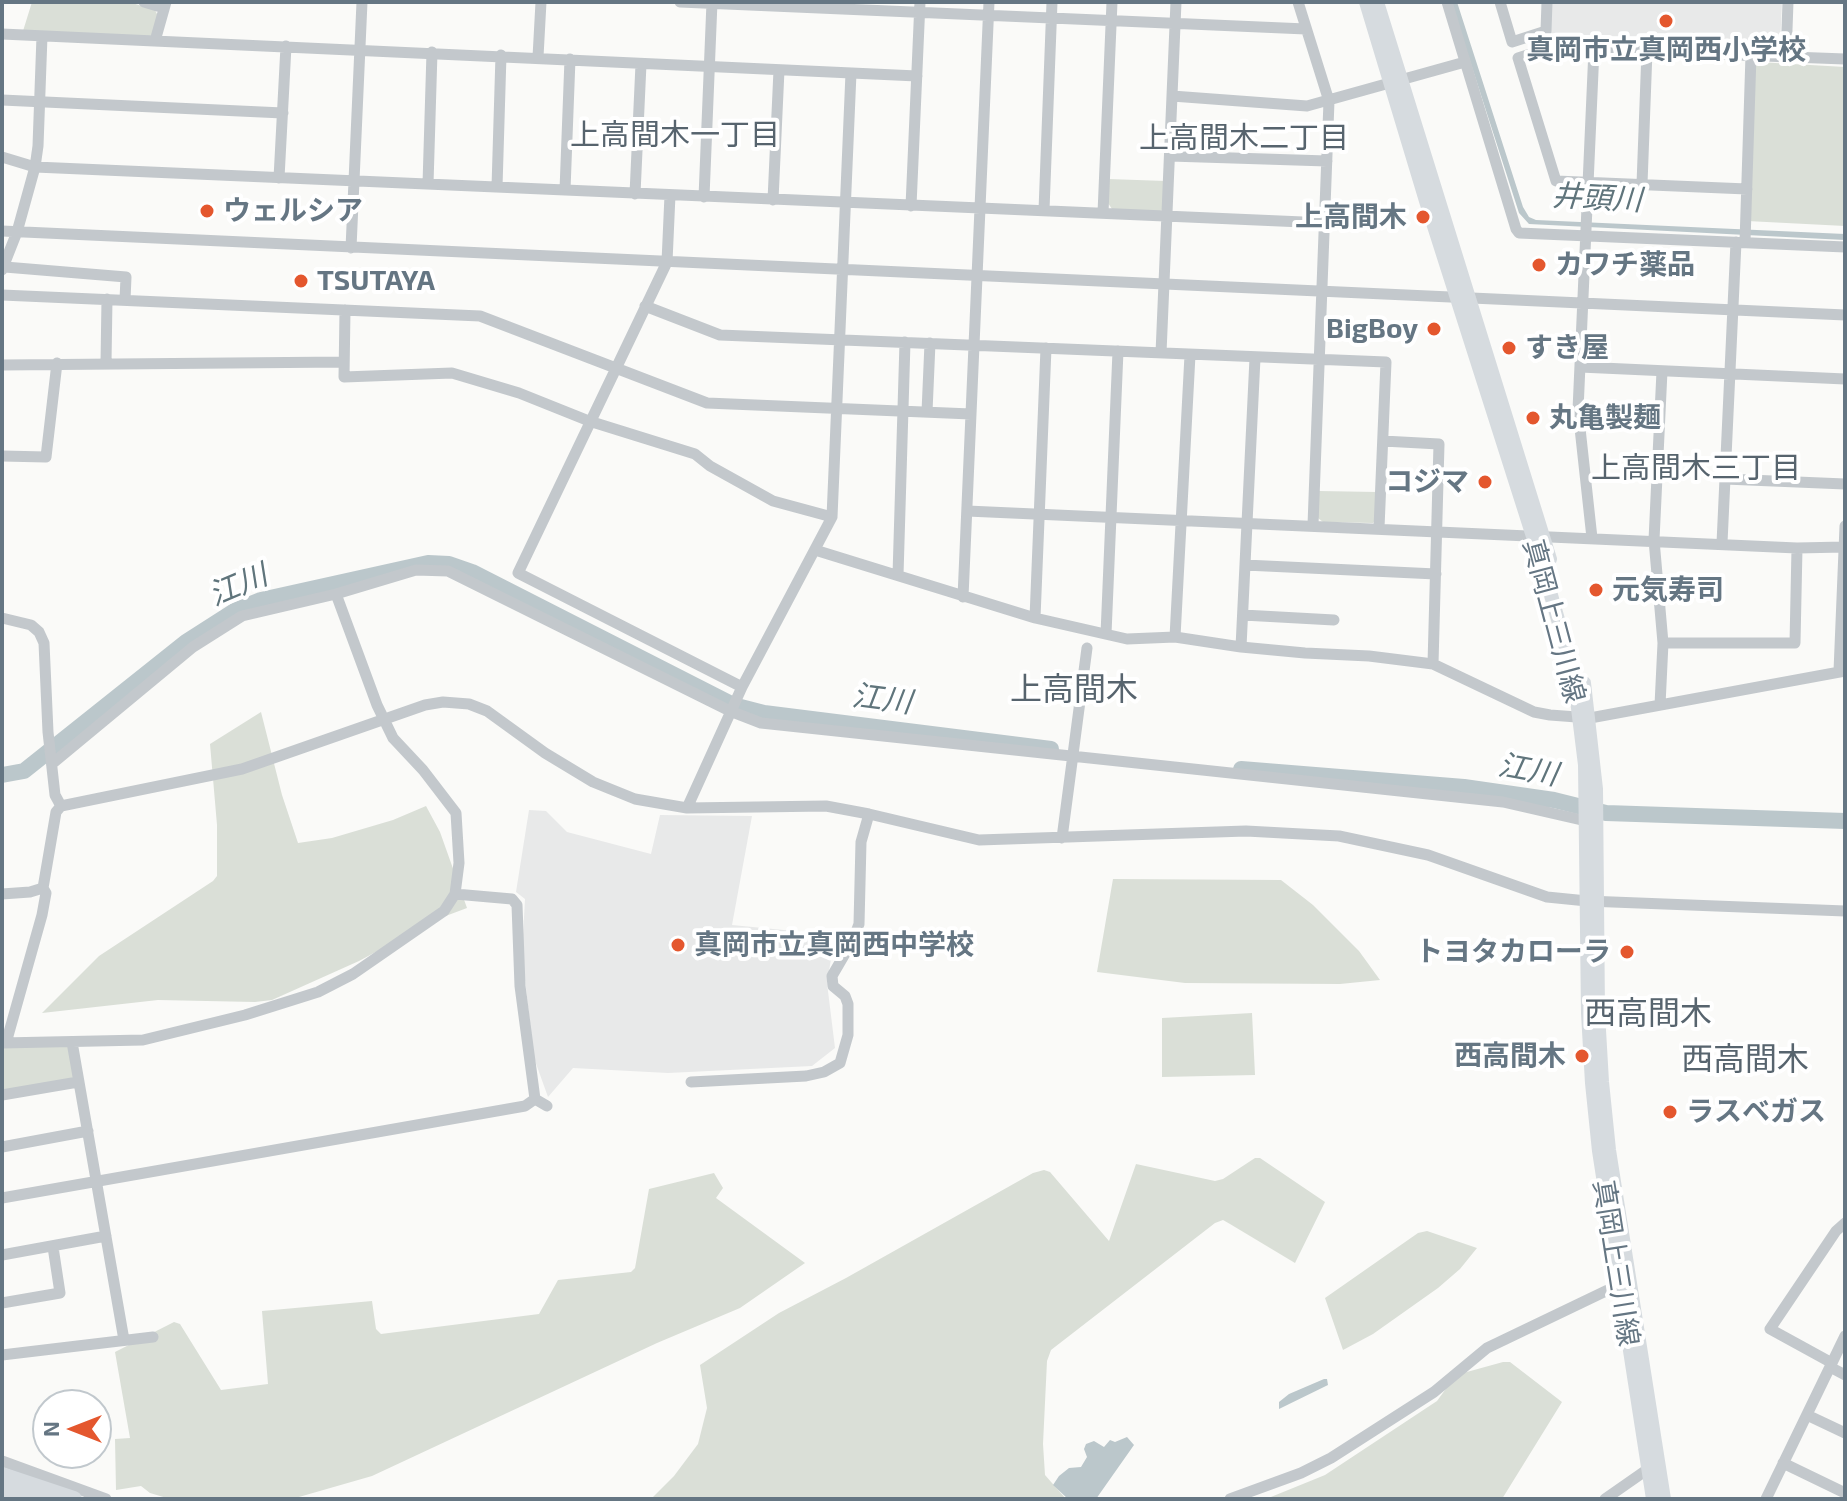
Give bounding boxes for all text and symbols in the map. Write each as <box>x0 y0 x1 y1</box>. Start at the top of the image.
marker: 真岡市立真岡西小学校 <box>1657 12 1675 30</box>
place label: 真岡市立真岡西小学校 <box>1526 33 1806 67</box>
district label: 上高間木一丁目 <box>570 117 780 153</box>
district label: 上高間木二丁目 <box>1139 120 1349 156</box>
water label: 井頭川 <box>1551 178 1643 218</box>
place label: ウェルシア <box>223 194 363 228</box>
place label: 上高間木 <box>1295 200 1407 234</box>
marker: ウェルシア <box>198 202 216 220</box>
marker: 上高間木 <box>1414 208 1432 226</box>
place label: カワチ薬品 <box>1555 248 1695 282</box>
marker: カワチ薬品 <box>1530 256 1548 274</box>
place label: TSUTAYA <box>317 264 435 298</box>
marker: TSUTAYA <box>292 272 310 290</box>
place label: BigBoy <box>1326 312 1418 346</box>
marker: BigBoy <box>1425 320 1443 338</box>
place label: すき屋 <box>1525 331 1609 365</box>
marker: すき屋 <box>1500 339 1518 357</box>
place label: 丸亀製麺 <box>1549 401 1661 435</box>
marker: 丸亀製麺 <box>1524 409 1542 427</box>
district label: 上高間木三丁目 <box>1591 450 1801 486</box>
place label: コジマ <box>1385 465 1469 499</box>
marker: コジマ <box>1476 473 1494 491</box>
street label: 真岡上三川線 <box>1516 536 1592 706</box>
water label: 江川 <box>203 557 273 613</box>
place label: 元気寿司 <box>1612 573 1724 607</box>
marker: 元気寿司 <box>1587 581 1605 599</box>
district label: 上高間木 <box>1010 670 1138 708</box>
water label: 江川 <box>850 677 914 721</box>
water label: 江川 <box>1495 747 1561 793</box>
place label: 真岡市立真岡西中学校 <box>694 928 974 962</box>
place label: トヨタカローラ <box>1415 935 1611 969</box>
marker: 真岡市立真岡西中学校 <box>669 936 687 954</box>
marker: トヨタカローラ <box>1618 943 1636 961</box>
district label: 西高間木 <box>1584 994 1712 1032</box>
place label: 西高間木 <box>1454 1039 1566 1073</box>
district label: 西高間木 <box>1681 1040 1809 1078</box>
marker: 西高間木 <box>1573 1047 1591 1065</box>
place label: ラスベガス <box>1686 1095 1826 1129</box>
marker: ラスベガス <box>1661 1103 1679 1121</box>
street label: 真岡上三川線 <box>1586 1177 1646 1349</box>
north arrow <box>32 1389 112 1469</box>
text: N <box>37 1421 63 1437</box>

